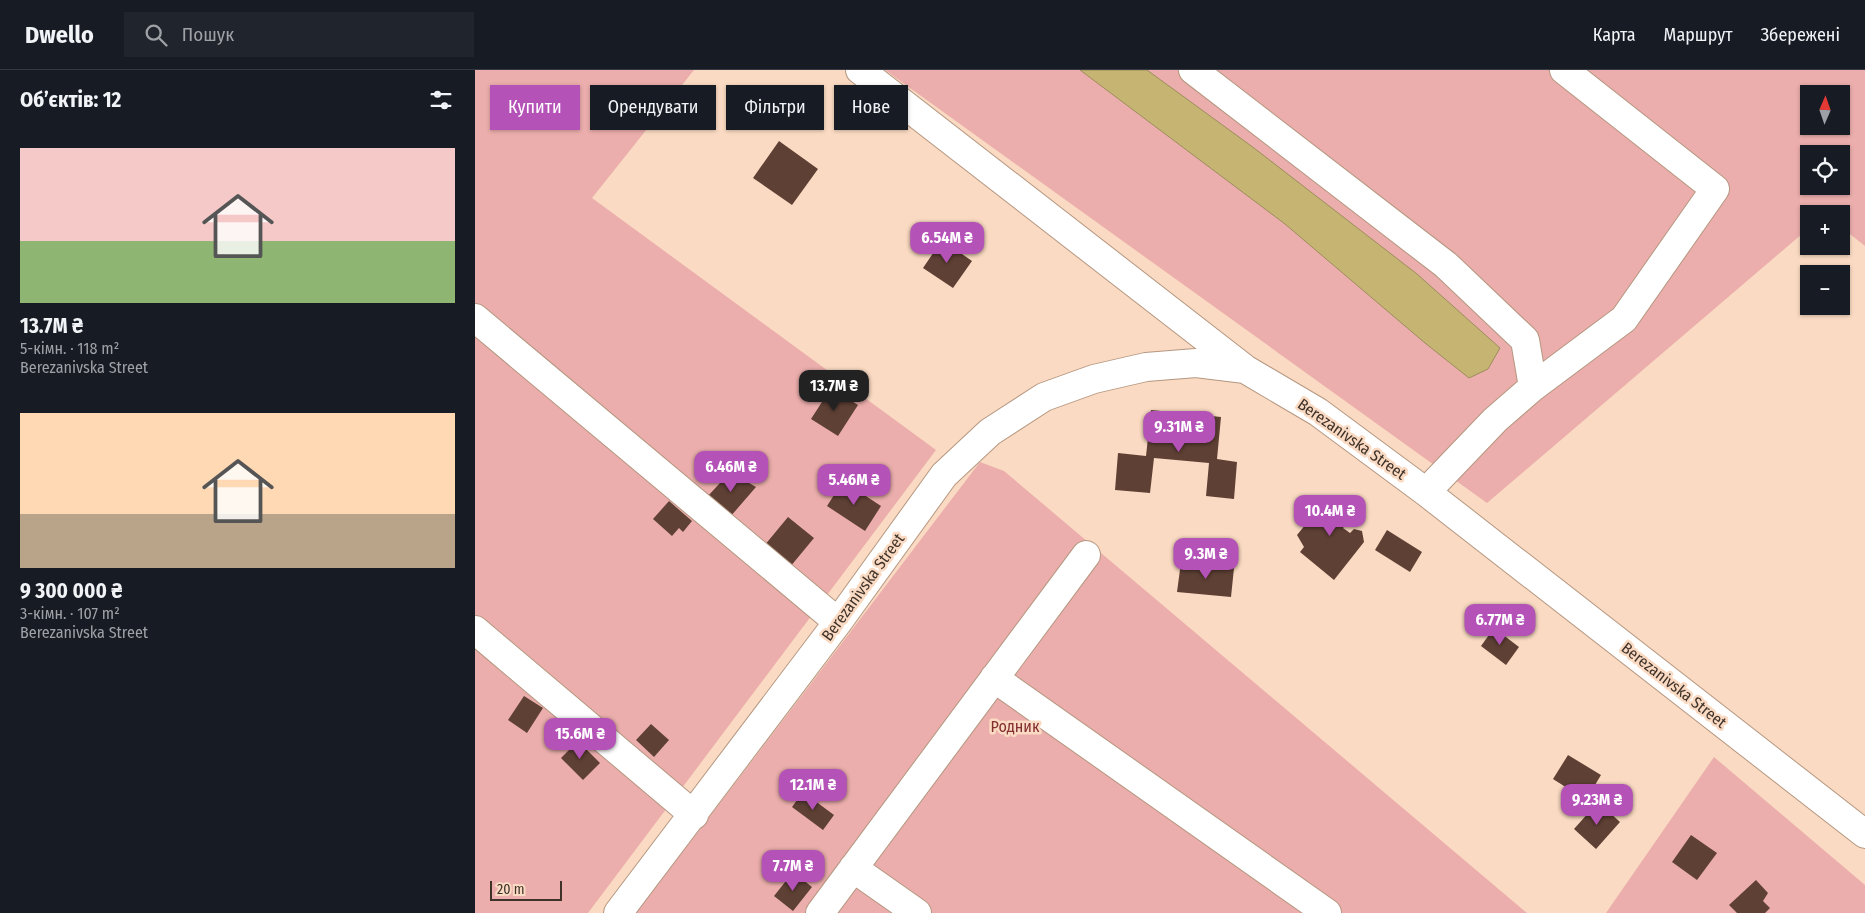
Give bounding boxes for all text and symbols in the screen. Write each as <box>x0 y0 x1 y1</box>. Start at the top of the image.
search box <box>124 12 474 57</box>
text: Dwello <box>25 21 94 49</box>
icon: search <box>142 21 170 49</box>
text: Пошук <box>182 23 234 46</box>
text: Карта <box>1593 24 1636 46</box>
text: Маршрут <box>1664 24 1733 46</box>
text: Збережені <box>1761 24 1840 46</box>
chip: Купити <box>490 85 580 130</box>
chip: Орендувати <box>590 85 716 130</box>
chip: Фільтри <box>726 85 824 130</box>
chip: Нове <box>834 85 908 130</box>
north arrow <box>1800 85 1850 135</box>
map controls <box>1800 85 1850 315</box>
icon: filters <box>427 86 455 114</box>
text: Об’єктів: 12 <box>20 87 121 113</box>
button: locate <box>1800 145 1850 195</box>
icon: home <box>193 181 283 271</box>
button: + <box>1800 205 1850 255</box>
pin: 6.54M ₴ <box>901 222 993 264</box>
text: 6.54M ₴ <box>921 228 973 247</box>
button: − <box>1800 265 1850 315</box>
text: 13.7M ₴ <box>20 313 83 339</box>
text: 5-кімн. · 118 m² <box>20 339 119 358</box>
text: Berezanivska Street <box>20 358 148 377</box>
pin: 13.7M ₴ <box>788 370 880 412</box>
text: 13.7M ₴ <box>810 376 858 395</box>
street label: Berezanivska Street <box>1294 395 1411 484</box>
pin: 9.31M ₴ <box>1133 410 1225 453</box>
text: 9.31M ₴ <box>1154 417 1204 436</box>
icon: home <box>193 446 283 536</box>
pin: 6.46M ₴ <box>685 450 777 493</box>
text: 6.46M ₴ <box>705 457 757 476</box>
pin: 5.46M ₴ <box>808 464 900 506</box>
text: 5.46M ₴ <box>828 470 880 489</box>
pin: 10.4M ₴ <box>1284 494 1376 537</box>
text: 10.4M ₴ <box>1305 501 1355 520</box>
street label: Berezanivska Street <box>818 529 909 644</box>
pin: 9.3M ₴ <box>1165 538 1247 580</box>
text: 9.3M ₴ <box>1184 544 1228 563</box>
text: 9 300 000 ₴ <box>20 578 122 604</box>
text: 3-кімн. · 107 m² <box>20 604 120 623</box>
pin: 6.77M ₴ <box>1454 604 1546 646</box>
text: 6.77M ₴ <box>1475 610 1525 629</box>
text: Berezanivska Street <box>20 623 148 642</box>
street label: Berezanivska Street <box>1618 638 1731 732</box>
park label: Родник <box>991 717 1040 736</box>
pin: 15.6M ₴ <box>534 718 626 760</box>
text: 15.6M ₴ <box>555 724 605 743</box>
pin: 12.1M ₴ <box>767 768 859 811</box>
text: 12.1M ₴ <box>790 775 836 794</box>
pin: 9.23M ₴ <box>1551 784 1643 826</box>
text: 9.23M ₴ <box>1572 790 1622 809</box>
pin: 7.7M ₴ <box>752 850 834 892</box>
text: 7.7M ₴ <box>773 856 813 875</box>
scale bar <box>490 878 563 901</box>
text: 20 m <box>497 881 525 898</box>

